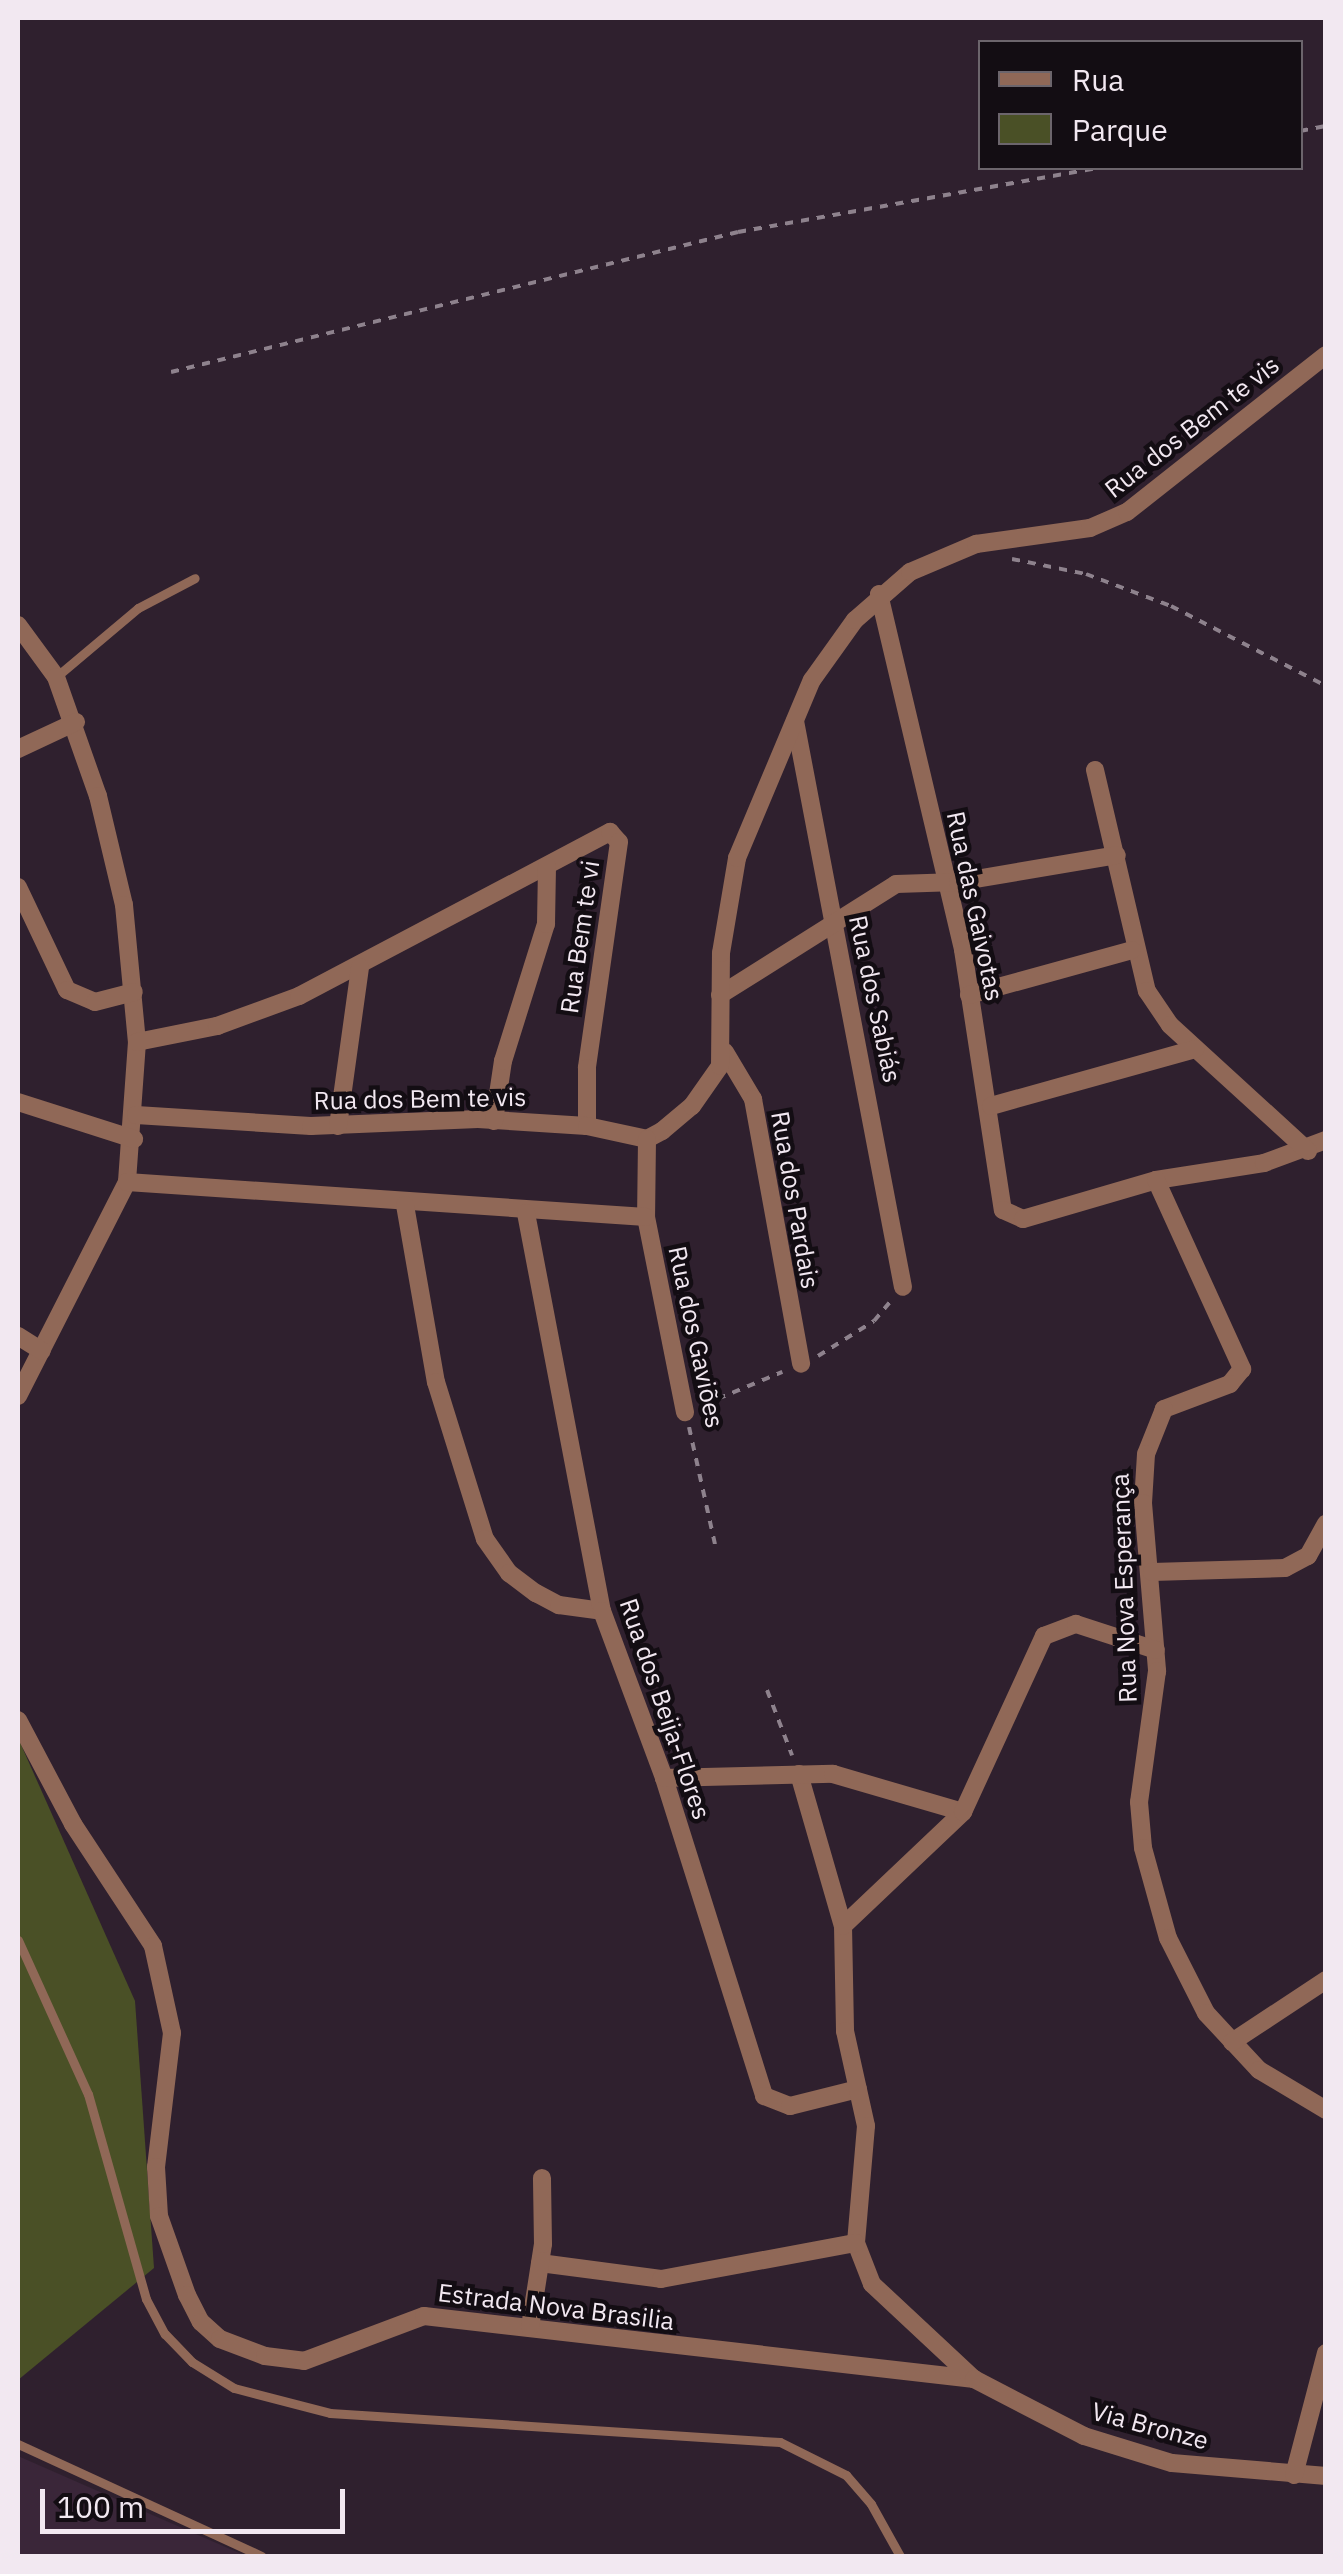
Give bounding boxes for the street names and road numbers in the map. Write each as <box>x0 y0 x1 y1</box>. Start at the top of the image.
street label: Rua dos Bem te vis <box>1099 350 1285 504</box>
street label: Rua das Gaivotas <box>940 809 1010 1003</box>
street label: Rua Bem te vi <box>554 859 606 1015</box>
street label: Rua dos Sabiás <box>843 913 907 1085</box>
street label: Rua dos Bem te vis <box>313 1082 527 1116</box>
street label: Rua dos Pardais <box>765 1109 825 1291</box>
street label: Rua dos Gaviões <box>662 1243 730 1431</box>
street label: Rua Nova Esperança <box>1105 1473 1143 1703</box>
street label: Rua dos Beija-Flores <box>613 1595 717 1823</box>
street label: Estrada Nova Brasilia <box>436 2278 676 2336</box>
street label: Via Bronze <box>1088 2396 1212 2456</box>

